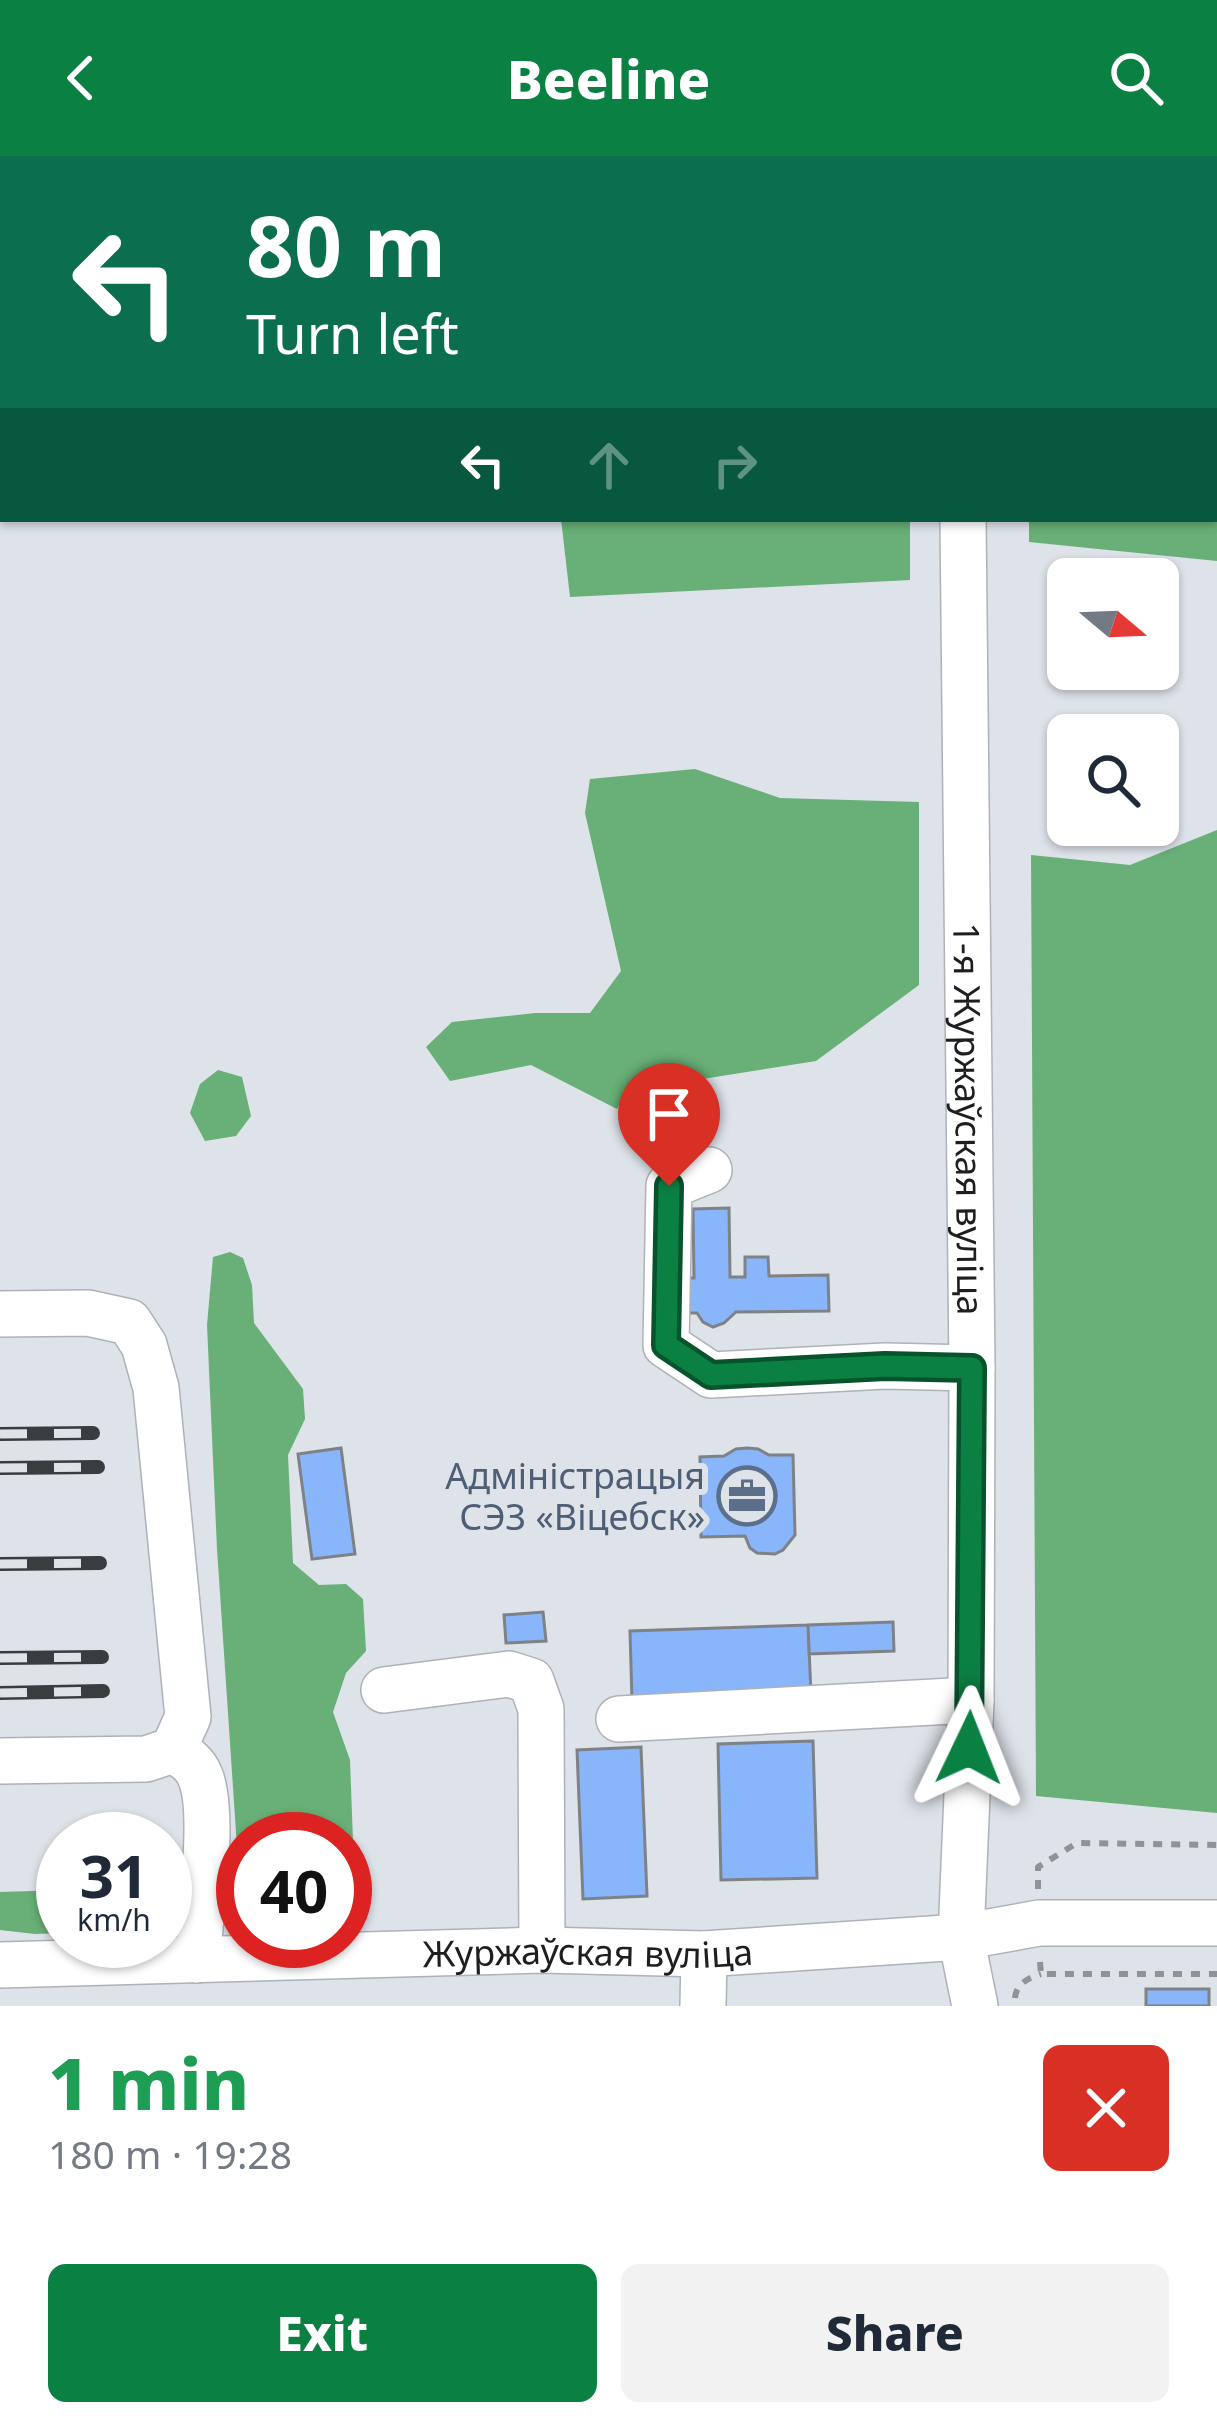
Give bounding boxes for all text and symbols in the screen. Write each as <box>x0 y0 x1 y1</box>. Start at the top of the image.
text: Beeline <box>507 41 710 115</box>
icon: back <box>48 45 114 111</box>
icon: search <box>1103 45 1169 111</box>
text: 80 m <box>246 187 446 302</box>
icon: left <box>48 204 204 360</box>
text: Turn left <box>246 296 459 370</box>
icon: left <box>450 432 516 498</box>
icon: ahead <box>576 432 642 498</box>
icon: right <box>702 432 768 498</box>
north arrow <box>1047 558 1179 690</box>
map controls <box>1047 558 1179 846</box>
button: search <box>1047 714 1179 846</box>
street label: 1-я Журжаўская вуліца <box>943 922 996 1316</box>
pin <box>618 1063 720 1186</box>
icon: arrive <box>636 1081 702 1147</box>
place label: Адміністрацыя СЭЗ «Віцебск» <box>445 1451 705 1541</box>
office icon: Адміністрацыя СЭЗ «Віцебск» <box>716 1465 778 1527</box>
position arrow <box>906 1685 1032 1811</box>
speed limit sign: 40 <box>216 1812 372 1968</box>
text: 31 <box>80 1834 148 1916</box>
text: km/h <box>77 1899 151 1940</box>
street label: Журжаўская вуліца <box>422 1925 755 1979</box>
text: 1 min <box>48 2033 249 2131</box>
button: close <box>1043 2045 1169 2171</box>
text: 180 m · 19:28 <box>48 2127 292 2180</box>
button: Exit <box>48 2264 597 2402</box>
button: Share <box>621 2264 1169 2402</box>

